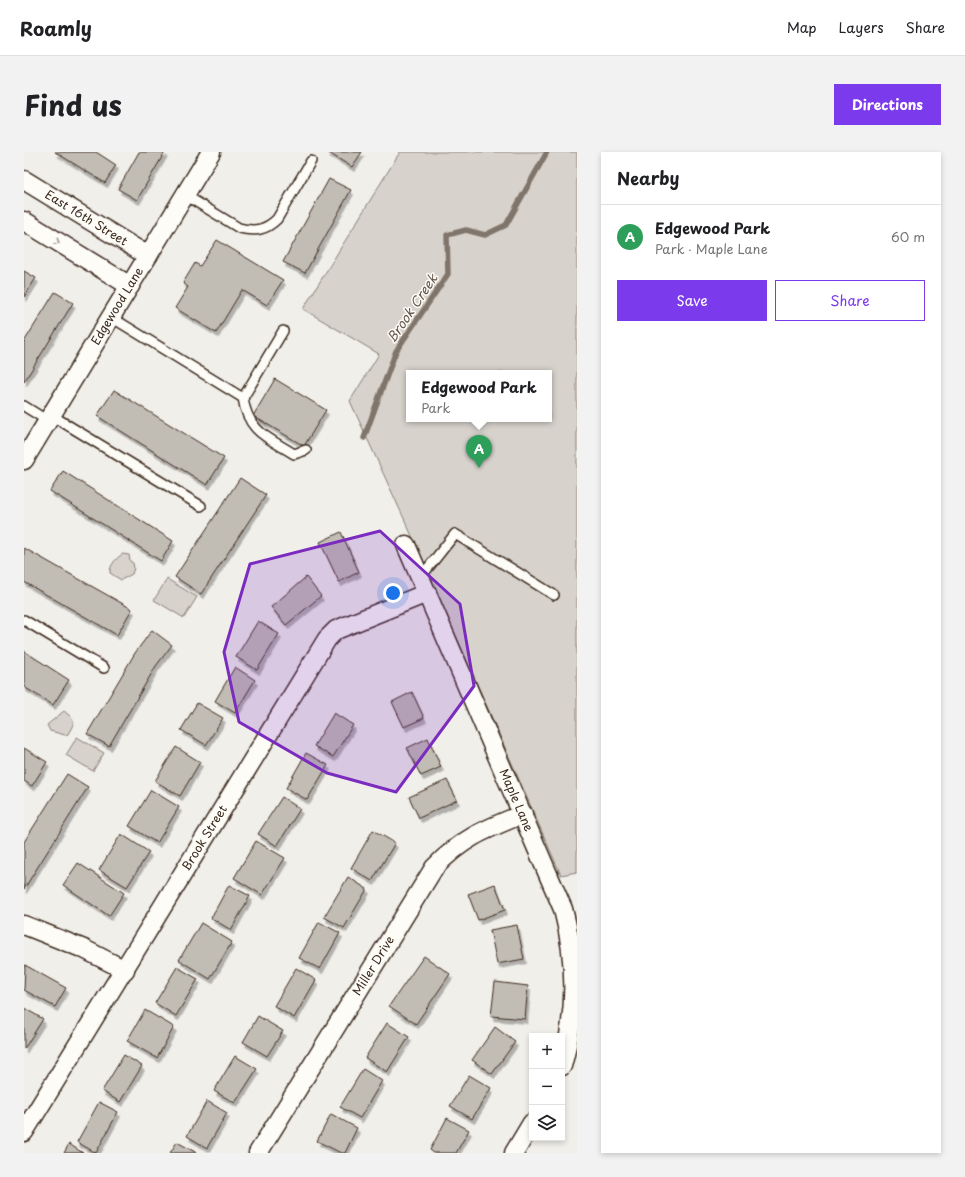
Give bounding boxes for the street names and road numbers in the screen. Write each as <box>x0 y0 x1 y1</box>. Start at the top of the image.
street label: East 16th Street <box>42 185 132 250</box>
street label: Edgewood Lane <box>86 263 147 348</box>
street label: Maple Lane <box>496 766 539 834</box>
street label: Brook Street <box>177 801 231 874</box>
street label: Miller Drive <box>347 932 398 999</box>

